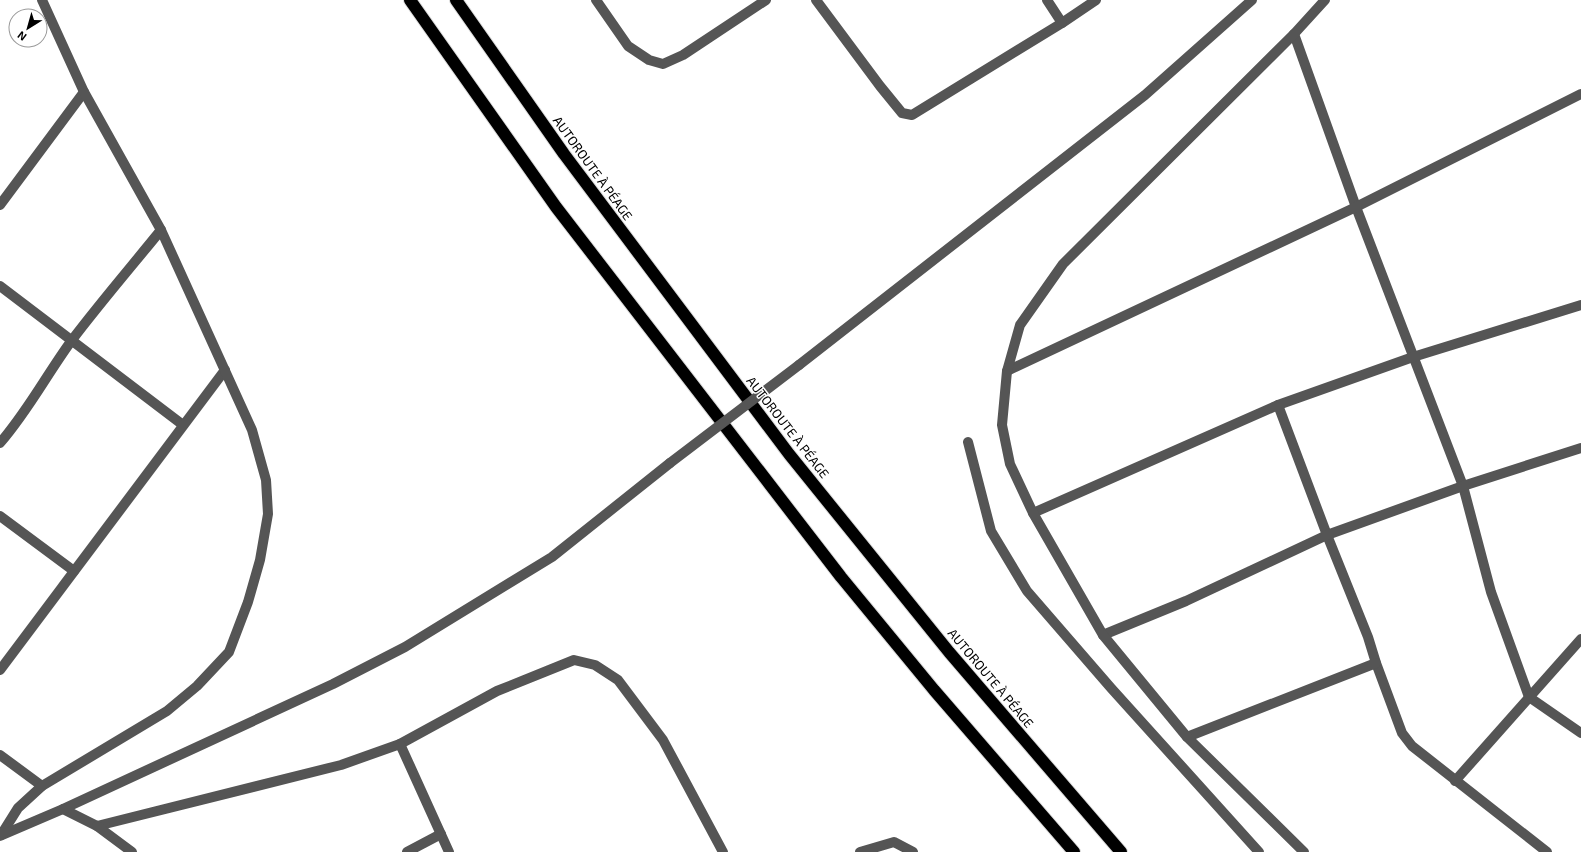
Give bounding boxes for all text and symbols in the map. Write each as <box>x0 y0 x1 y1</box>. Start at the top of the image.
north arrow <box>8 8 48 48</box>
text: N <box>15 29 29 44</box>
street label: AUTOROUTE À PÉAGE <box>550 112 637 223</box>
street label: AUTOROUTE À PÉAGE <box>743 372 833 481</box>
street label: AUTOROUTE À PÉAGE <box>945 624 1038 731</box>

